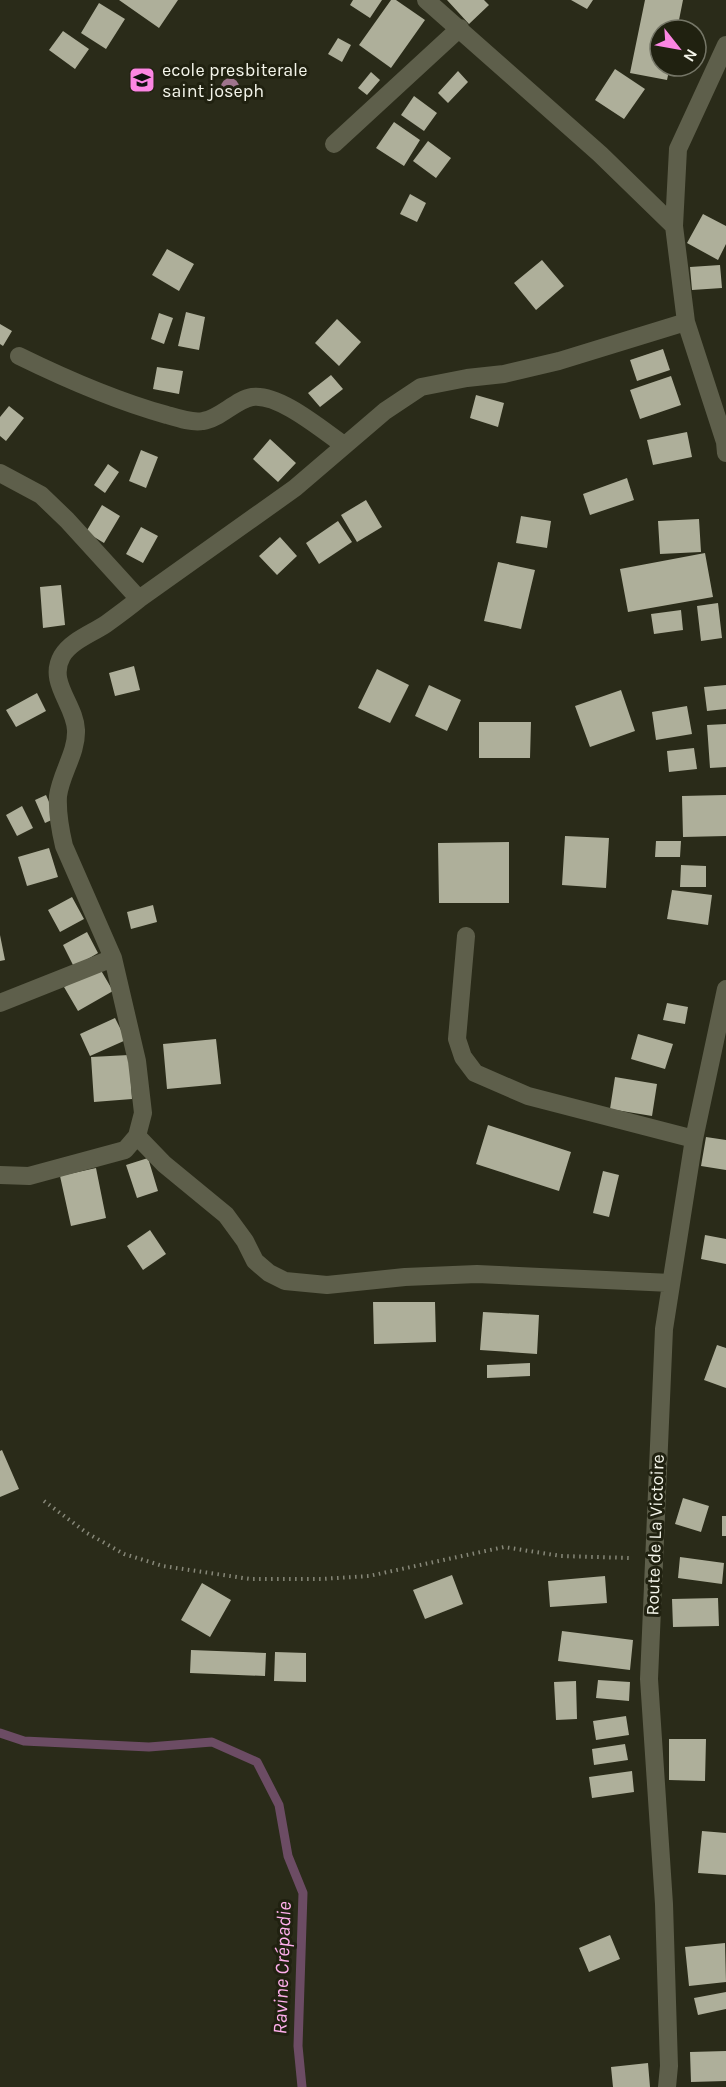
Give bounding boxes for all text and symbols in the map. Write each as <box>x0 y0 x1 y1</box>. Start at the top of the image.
north arrow <box>648 18 708 78</box>
text: N <box>679 46 702 65</box>
place label: ecole presbiterale saint joseph <box>162 59 307 102</box>
school or university icon: ecole presbiterale saint joseph <box>127 65 157 95</box>
street label: Route de La Victoire <box>641 1454 669 1616</box>
water label: Ravine Crépadie <box>268 1901 296 2035</box>

